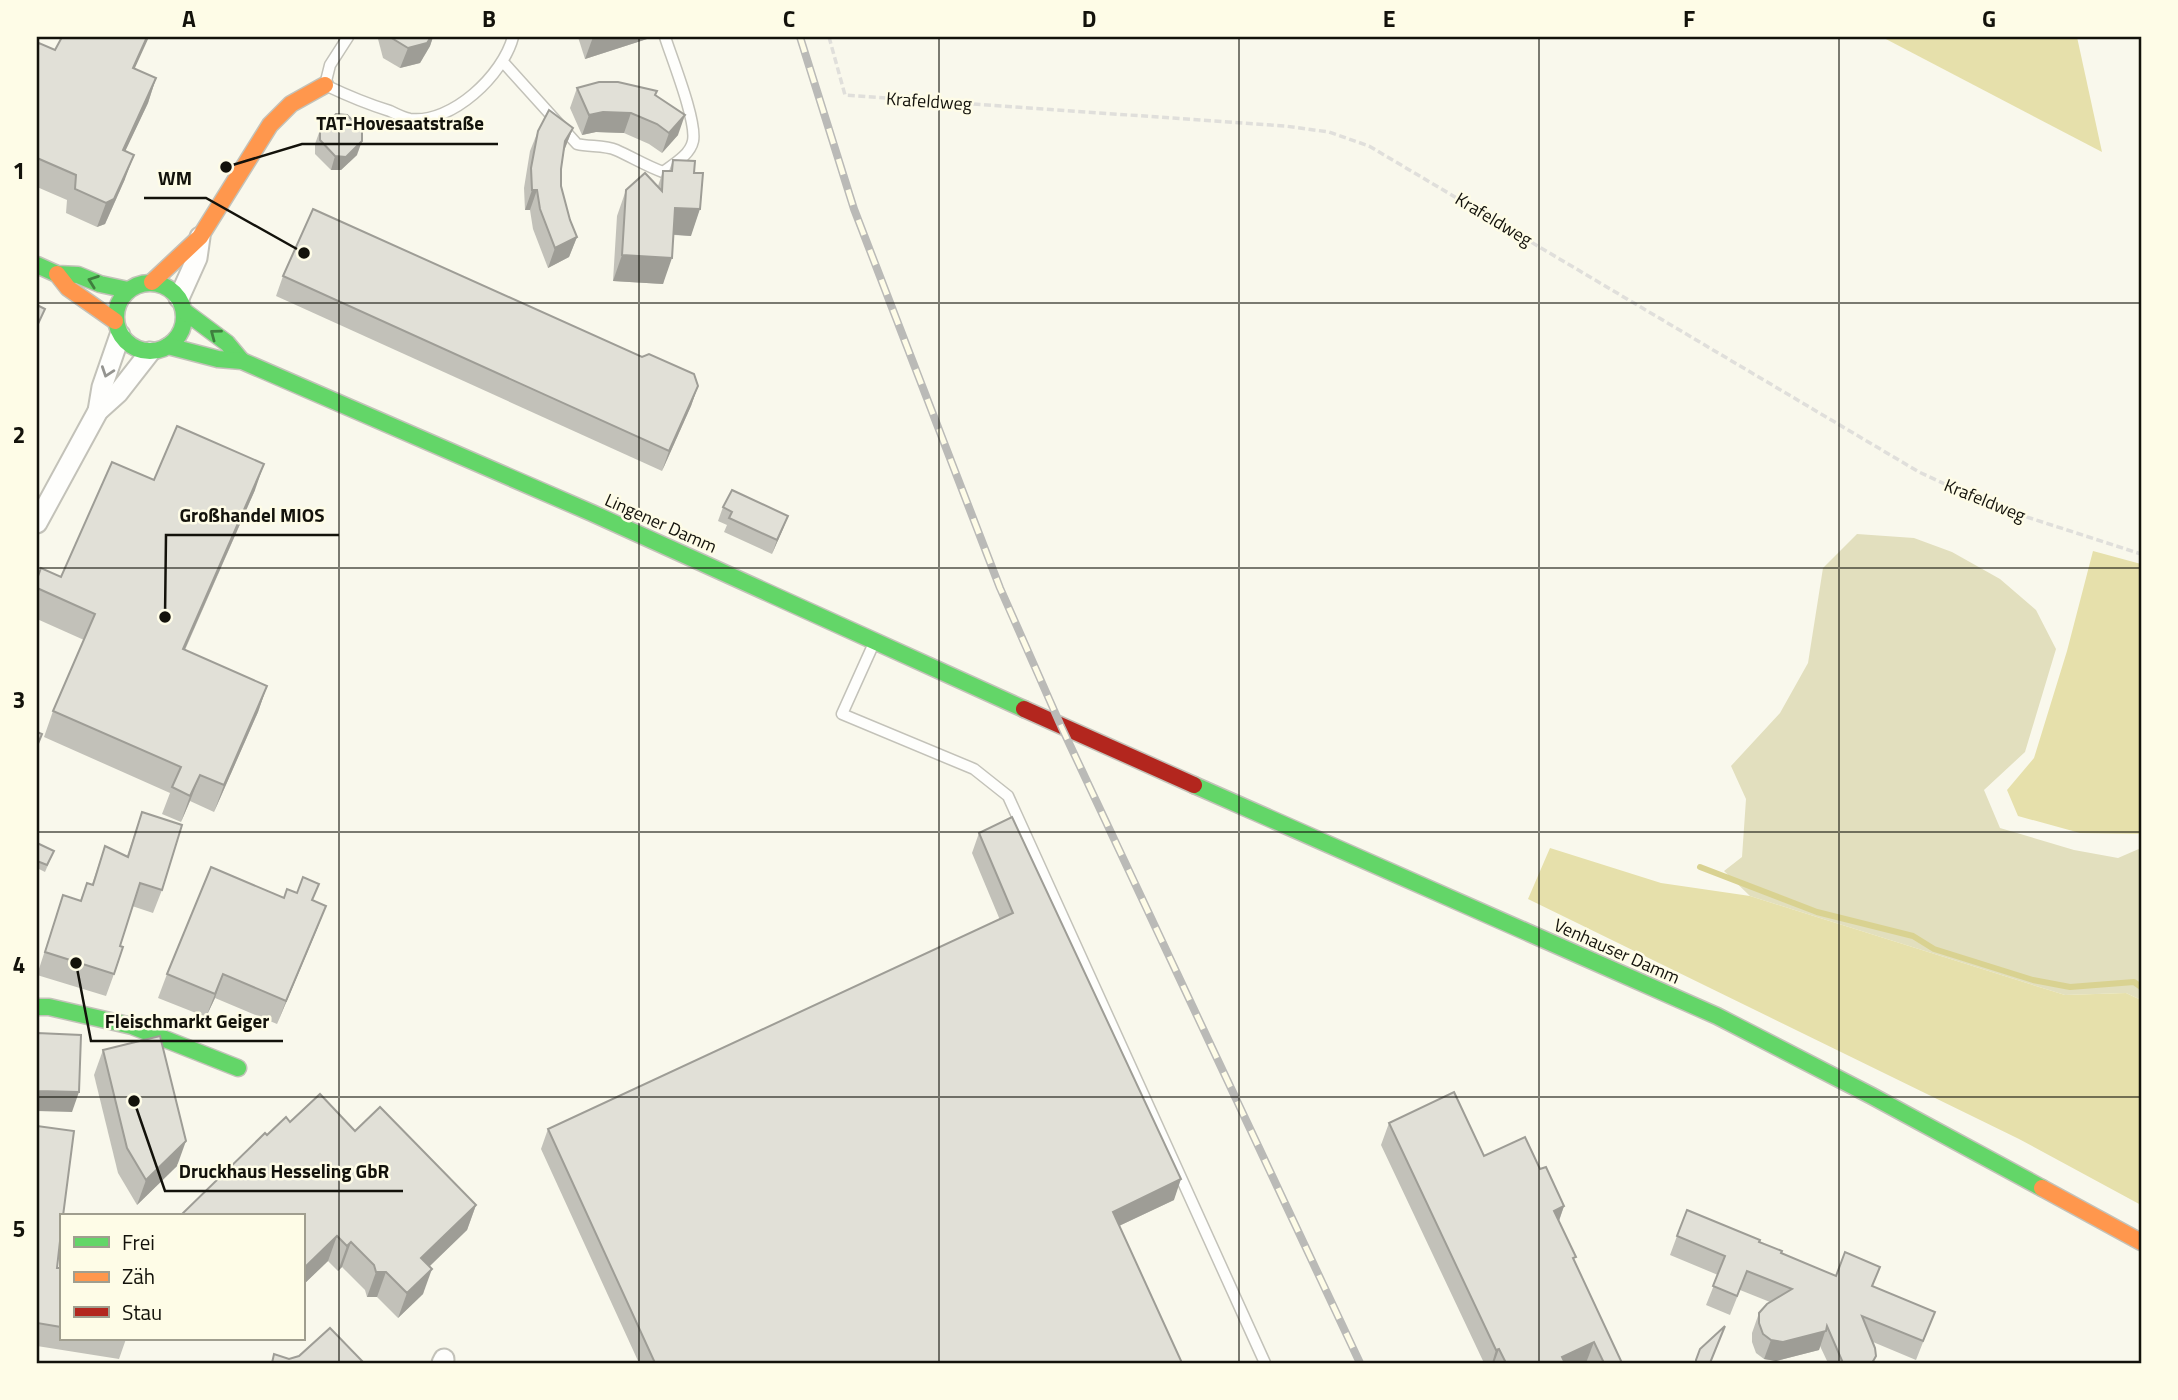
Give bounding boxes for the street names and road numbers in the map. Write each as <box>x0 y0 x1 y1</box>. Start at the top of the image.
street label: Krafeldweg <box>885 85 973 117</box>
street label: Krafeldweg <box>1450 185 1538 253</box>
street label: Krafeldweg <box>1940 471 2030 529</box>
street label: Lingener Damm <box>601 486 721 560</box>
street label: Venhauser Damm <box>1550 911 1684 991</box>

